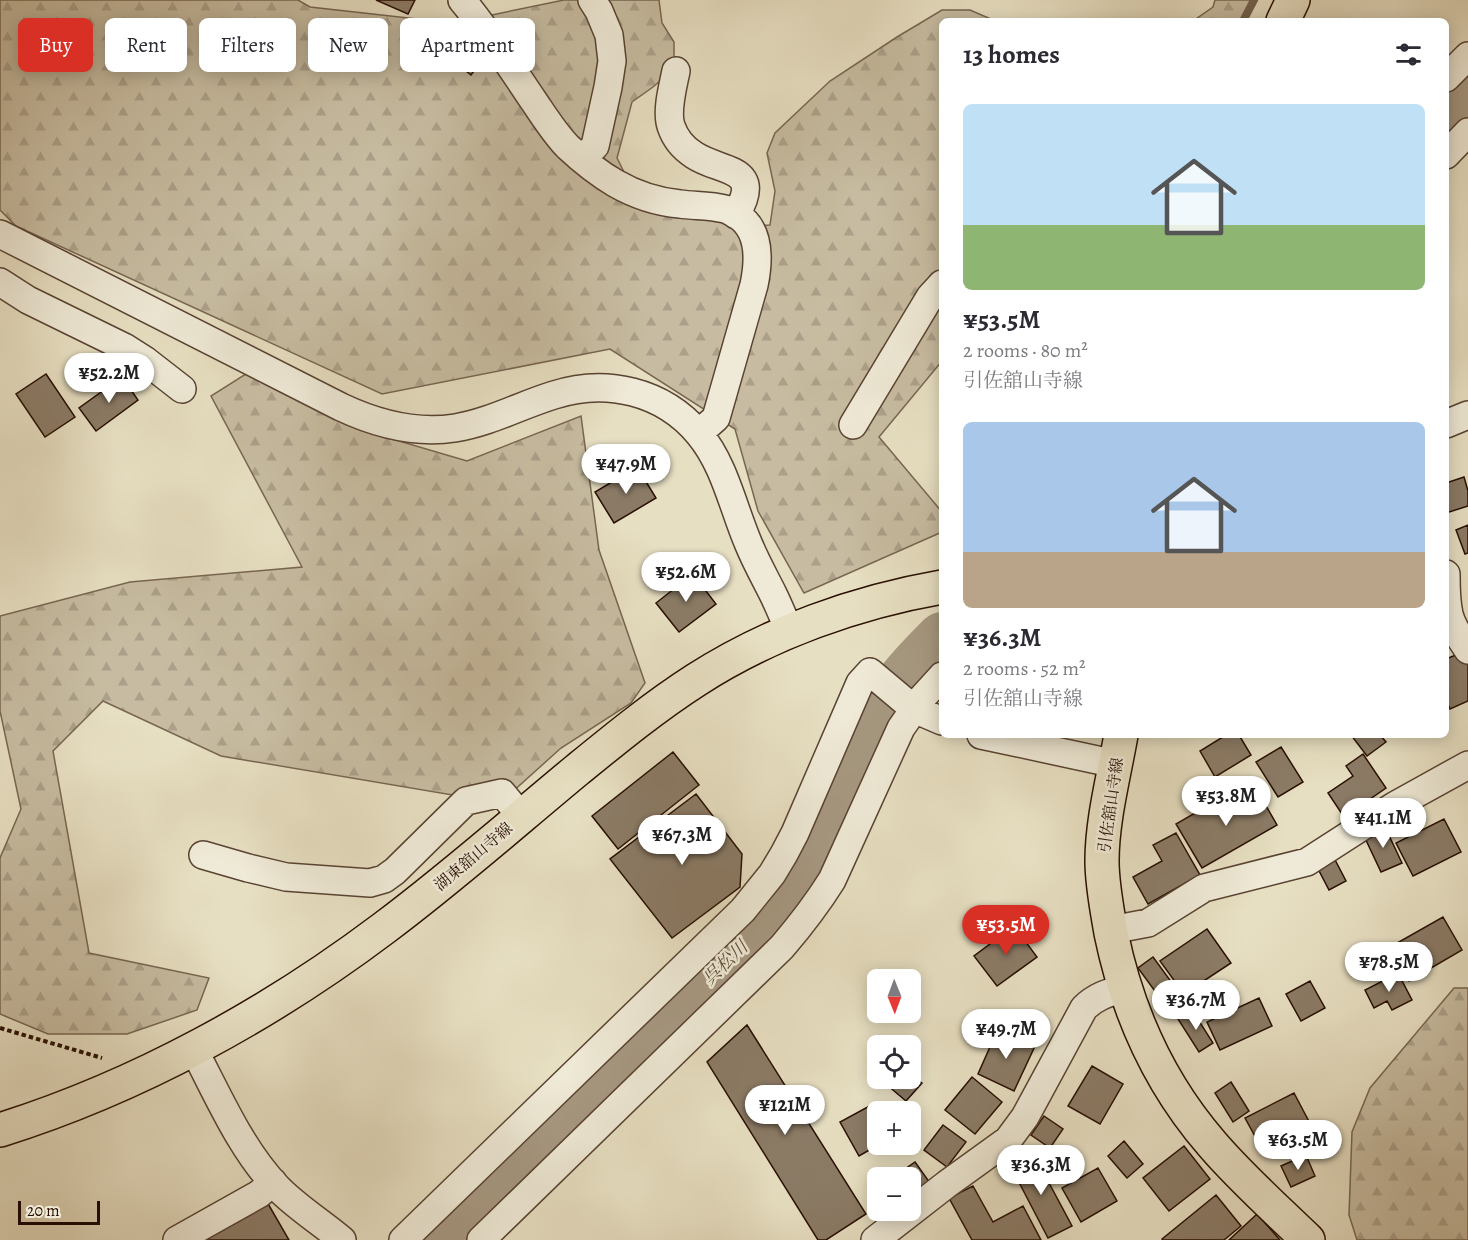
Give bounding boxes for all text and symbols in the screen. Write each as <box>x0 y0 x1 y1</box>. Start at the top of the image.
chip: Buy <box>18 18 93 72</box>
chip: Rent <box>105 18 187 72</box>
chip: Filters <box>199 18 296 72</box>
chip: New <box>308 18 388 72</box>
chip: Apartment <box>400 18 535 72</box>
text: 13 homes <box>963 37 1060 72</box>
icon: filters <box>1392 38 1425 71</box>
icon: home <box>1140 143 1248 251</box>
text: ¥53.5M <box>963 302 1040 337</box>
text: 2 rooms · 80 m² <box>963 337 1088 364</box>
pin: ¥52.2M <box>60 353 158 404</box>
text: ¥52.2M <box>78 359 140 386</box>
text: 引佐舘山寺線 <box>963 367 1083 394</box>
pin: ¥47.9M <box>577 444 675 495</box>
text: ¥47.9M <box>596 450 657 477</box>
icon: home <box>1140 461 1248 569</box>
pin: ¥52.6M <box>637 552 735 603</box>
text: ¥52.6M <box>655 558 717 585</box>
text: ¥36.3M <box>963 620 1041 655</box>
text: 2 rooms · 52 m² <box>963 655 1086 682</box>
text: 引佐舘山寺線 <box>963 685 1083 712</box>
street label: 引佐舘山寺線 <box>1093 756 1129 854</box>
pin: ¥53.8M <box>1177 776 1275 827</box>
text: ¥53.8M <box>1196 782 1256 809</box>
pin: ¥41.1M <box>1334 798 1432 849</box>
text: ¥41.1M <box>1354 804 1412 831</box>
pin: ¥67.3M <box>633 815 731 866</box>
street label: 湖東舘山寺線 <box>430 817 517 896</box>
text: ¥67.3M <box>652 821 712 848</box>
pin: ¥53.5M <box>957 905 1055 956</box>
text: ¥53.5M <box>976 911 1036 938</box>
water label: 呉松川 <box>697 934 754 990</box>
pin: ¥78.5M <box>1340 942 1438 993</box>
text: ¥78.5M <box>1359 948 1419 975</box>
north arrow <box>867 969 921 1023</box>
map controls <box>867 969 921 1221</box>
pin: ¥36.7M <box>1147 980 1245 1031</box>
text: ¥36.7M <box>1166 986 1226 1013</box>
pin: ¥49.7M <box>957 1009 1055 1060</box>
text: ¥49.7M <box>976 1015 1037 1042</box>
button: locate <box>867 1035 921 1089</box>
pin: ¥121M <box>743 1085 827 1136</box>
text: ¥121M <box>759 1091 811 1118</box>
button: + <box>867 1101 921 1155</box>
pin: ¥63.5M <box>1249 1120 1347 1171</box>
text: ¥63.5M <box>1268 1126 1328 1153</box>
pin: ¥36.3M <box>992 1145 1090 1196</box>
text: ¥36.3M <box>1011 1151 1071 1178</box>
button: − <box>867 1167 921 1221</box>
scale bar <box>18 1198 100 1226</box>
text: 20 m <box>27 1200 60 1222</box>

